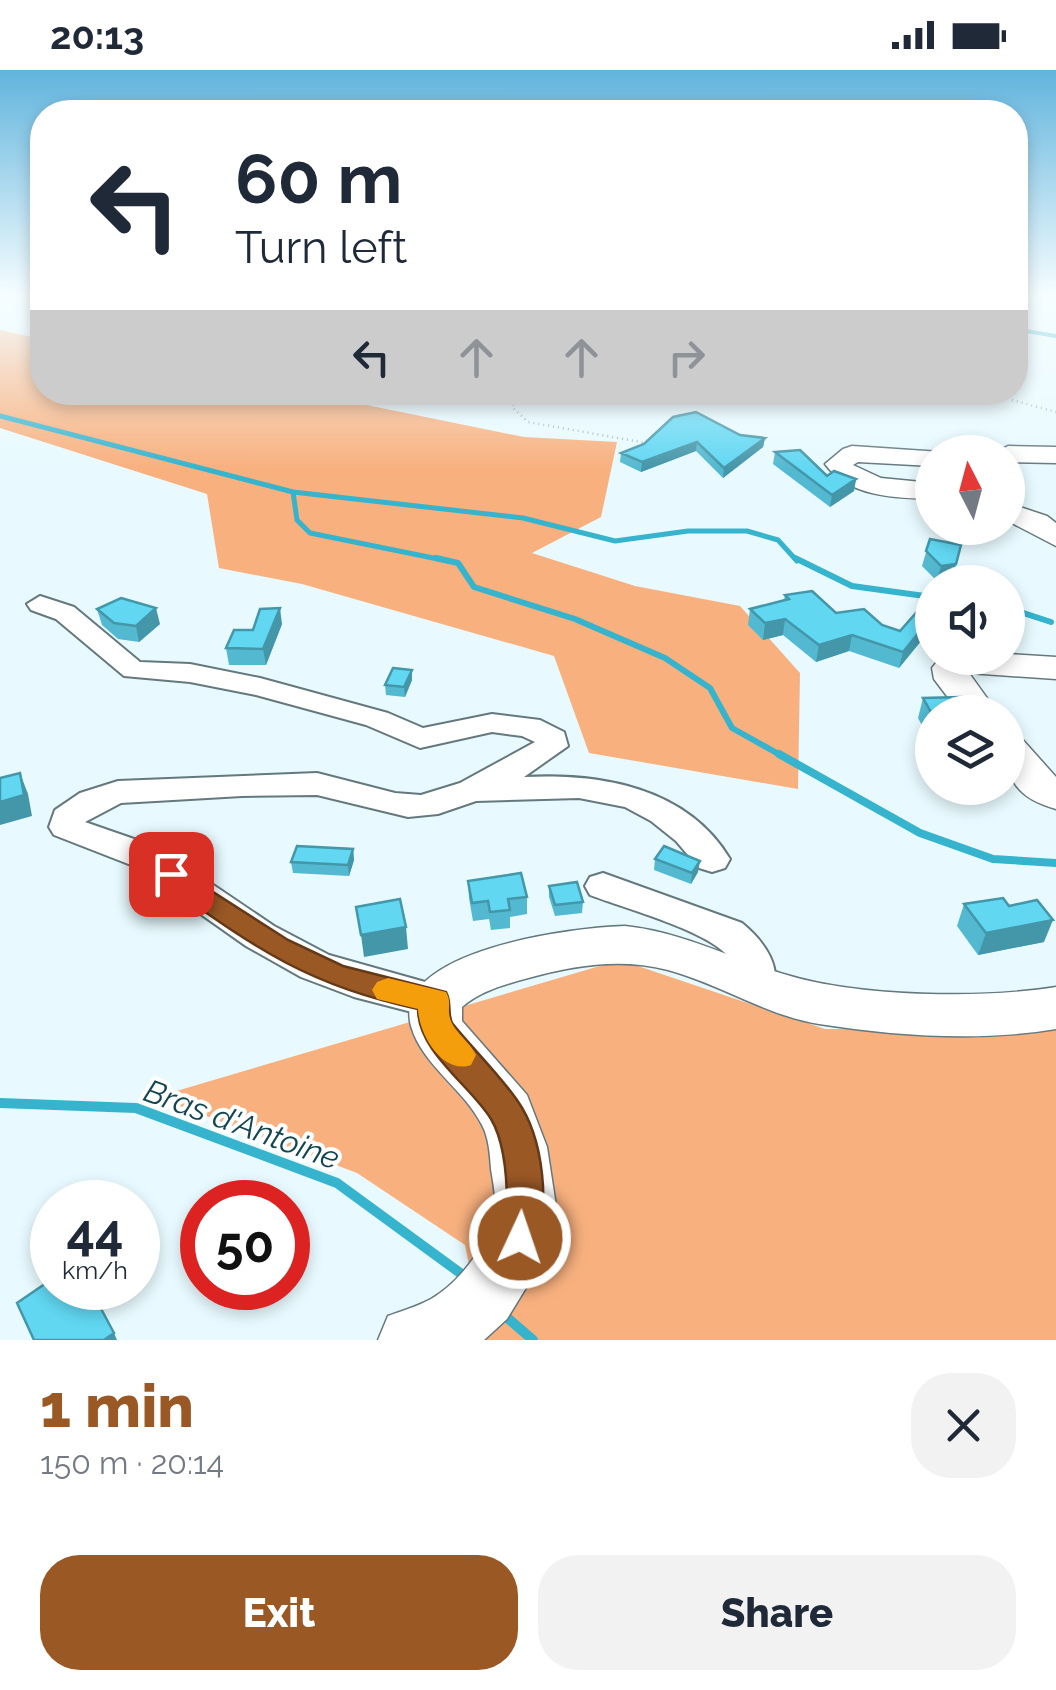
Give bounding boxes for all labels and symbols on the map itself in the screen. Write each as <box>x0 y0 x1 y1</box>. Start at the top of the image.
north arrow <box>915 435 1025 545</box>
pin <box>129 832 214 917</box>
water label: Bras d'Antoine <box>139 1072 345 1176</box>
speed limit sign: 50 <box>180 1180 310 1310</box>
position arrow <box>468 1186 572 1290</box>

